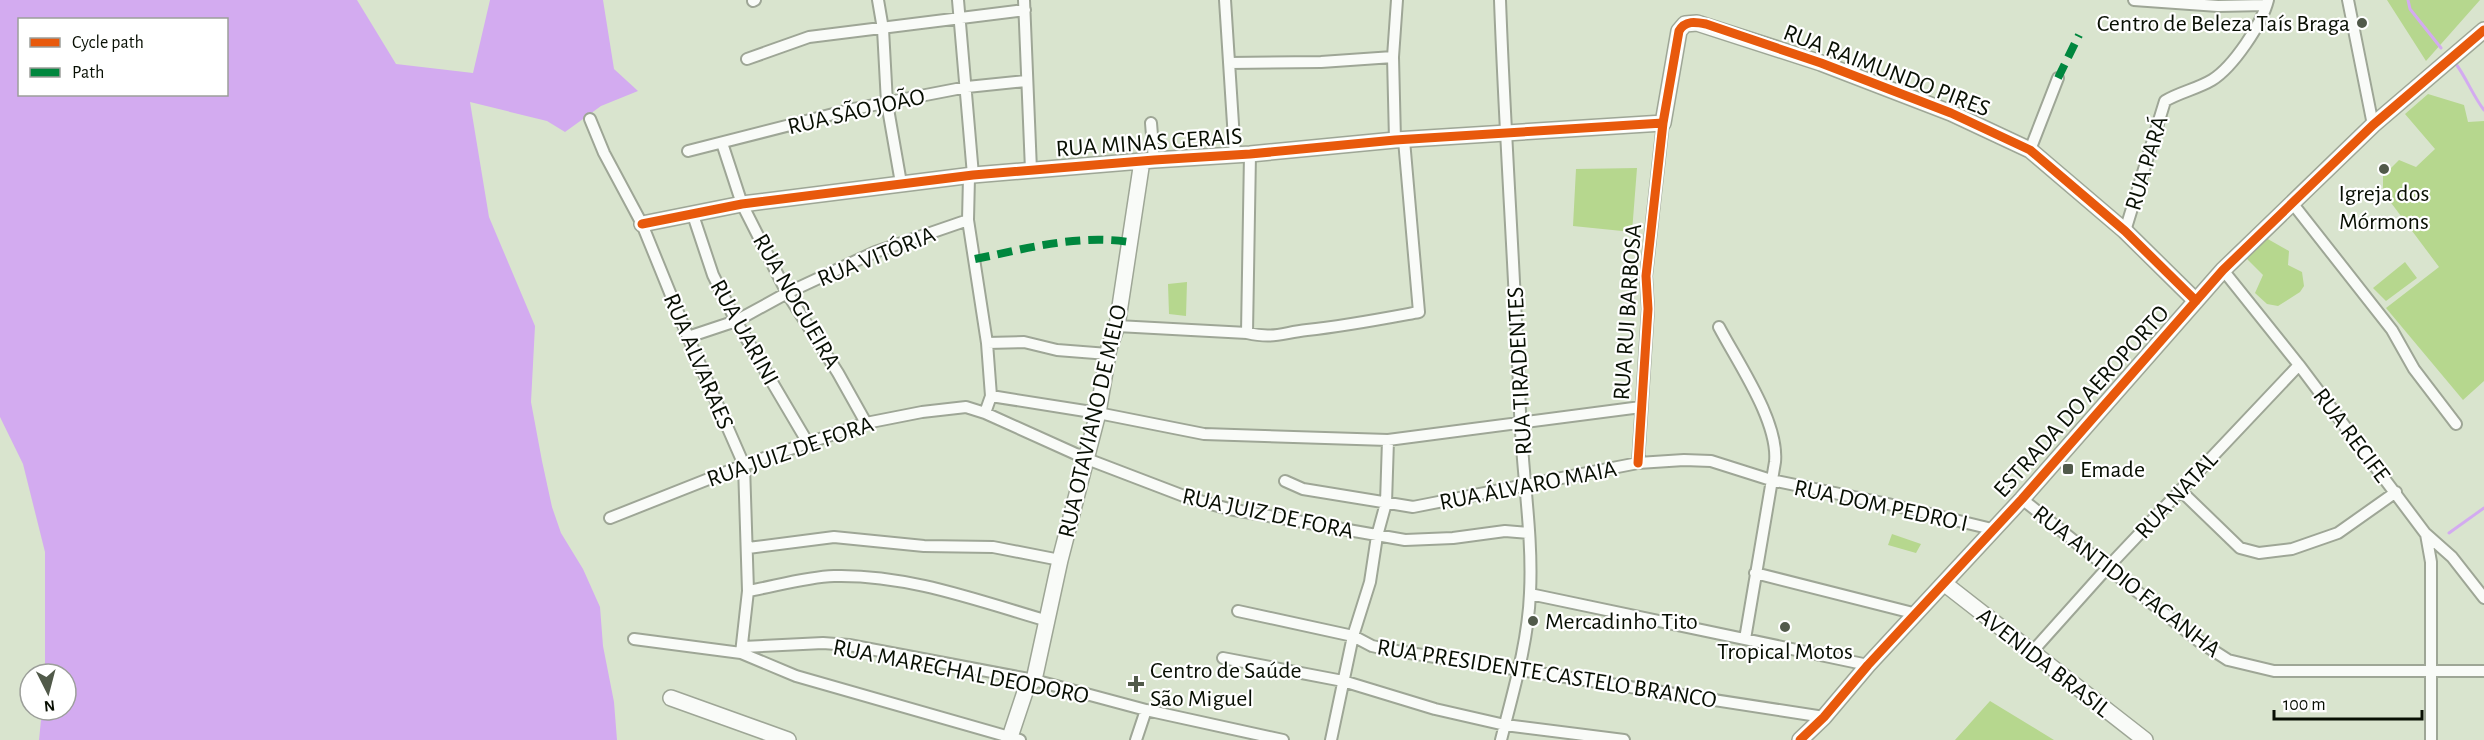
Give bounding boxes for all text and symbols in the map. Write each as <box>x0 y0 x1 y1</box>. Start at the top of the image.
place label: Centro de Beleza Taís Braga <box>2097 12 2350 36</box>
marker: Centro de Beleza Taís Braga <box>2355 16 2369 30</box>
legend <box>18 18 228 96</box>
street label: RUA RAIMUNDO PIRES <box>1780 20 1993 121</box>
text: Cycle path <box>72 34 144 52</box>
text: Path <box>72 64 104 82</box>
street label: RUA SÃO JOÃO <box>785 83 927 139</box>
street label: RUA PARÁ <box>2119 112 2173 213</box>
street label: RUA MINAS GERAIS <box>1055 124 1243 161</box>
marker: Igreja dos Mórmons <box>2377 162 2391 176</box>
place label: Igreja dos Mórmons <box>2339 182 2429 234</box>
street label: RUA VITÓRIA <box>813 221 939 291</box>
street label: RUA RUI BARBOSA <box>1610 223 1646 401</box>
street label: RUA NOGUEIRA <box>748 230 844 373</box>
street label: RUA UARINI <box>705 276 783 389</box>
street label: RUA TIRADENTES <box>1504 286 1536 456</box>
street label: RUA ALVARAES <box>659 290 737 433</box>
street label: ESTRADA DO AEROPORTO <box>1989 301 2174 502</box>
street label: RUA OTAVIANO DE MELO <box>1054 302 1131 540</box>
street label: RUA RECIFE <box>2308 384 2394 487</box>
street label: RUA JUIZ DE FORA <box>704 412 877 492</box>
street label: RUA NATAL <box>2131 448 2223 544</box>
street label: RUA ÁLVARO MAIA <box>1437 455 1619 515</box>
place label: Emade <box>2080 458 2145 482</box>
marker: Emade <box>2061 462 2075 476</box>
street label: RUA DOM PEDRO I <box>1792 476 1970 536</box>
street label: RUA JUIZ DE FORA <box>1180 484 1356 544</box>
street label: RUA ANTIDIO FACANHA <box>2028 501 2225 662</box>
street label: AVENIDA BRASIL <box>1972 603 2115 722</box>
place label: Mercadinho Tito <box>1545 610 1698 634</box>
marker: Mercadinho Tito <box>1526 614 1540 628</box>
marker: Tropical Motos <box>1778 620 1792 634</box>
street label: RUA MARECHAL DEODORO <box>831 635 1091 709</box>
street label: RUA PRESIDENTE CASTELO BRANCO <box>1375 635 1718 713</box>
place label: Tropical Motos <box>1717 640 1853 664</box>
place label: Centro de Saúde São Miguel <box>1150 659 1302 711</box>
north arrow <box>18 662 78 722</box>
marker: Centro de Saúde São Miguel <box>1127 675 1145 693</box>
scale bar <box>2274 683 2422 721</box>
text: 100 m <box>2283 696 2326 714</box>
text: N <box>43 697 56 714</box>

